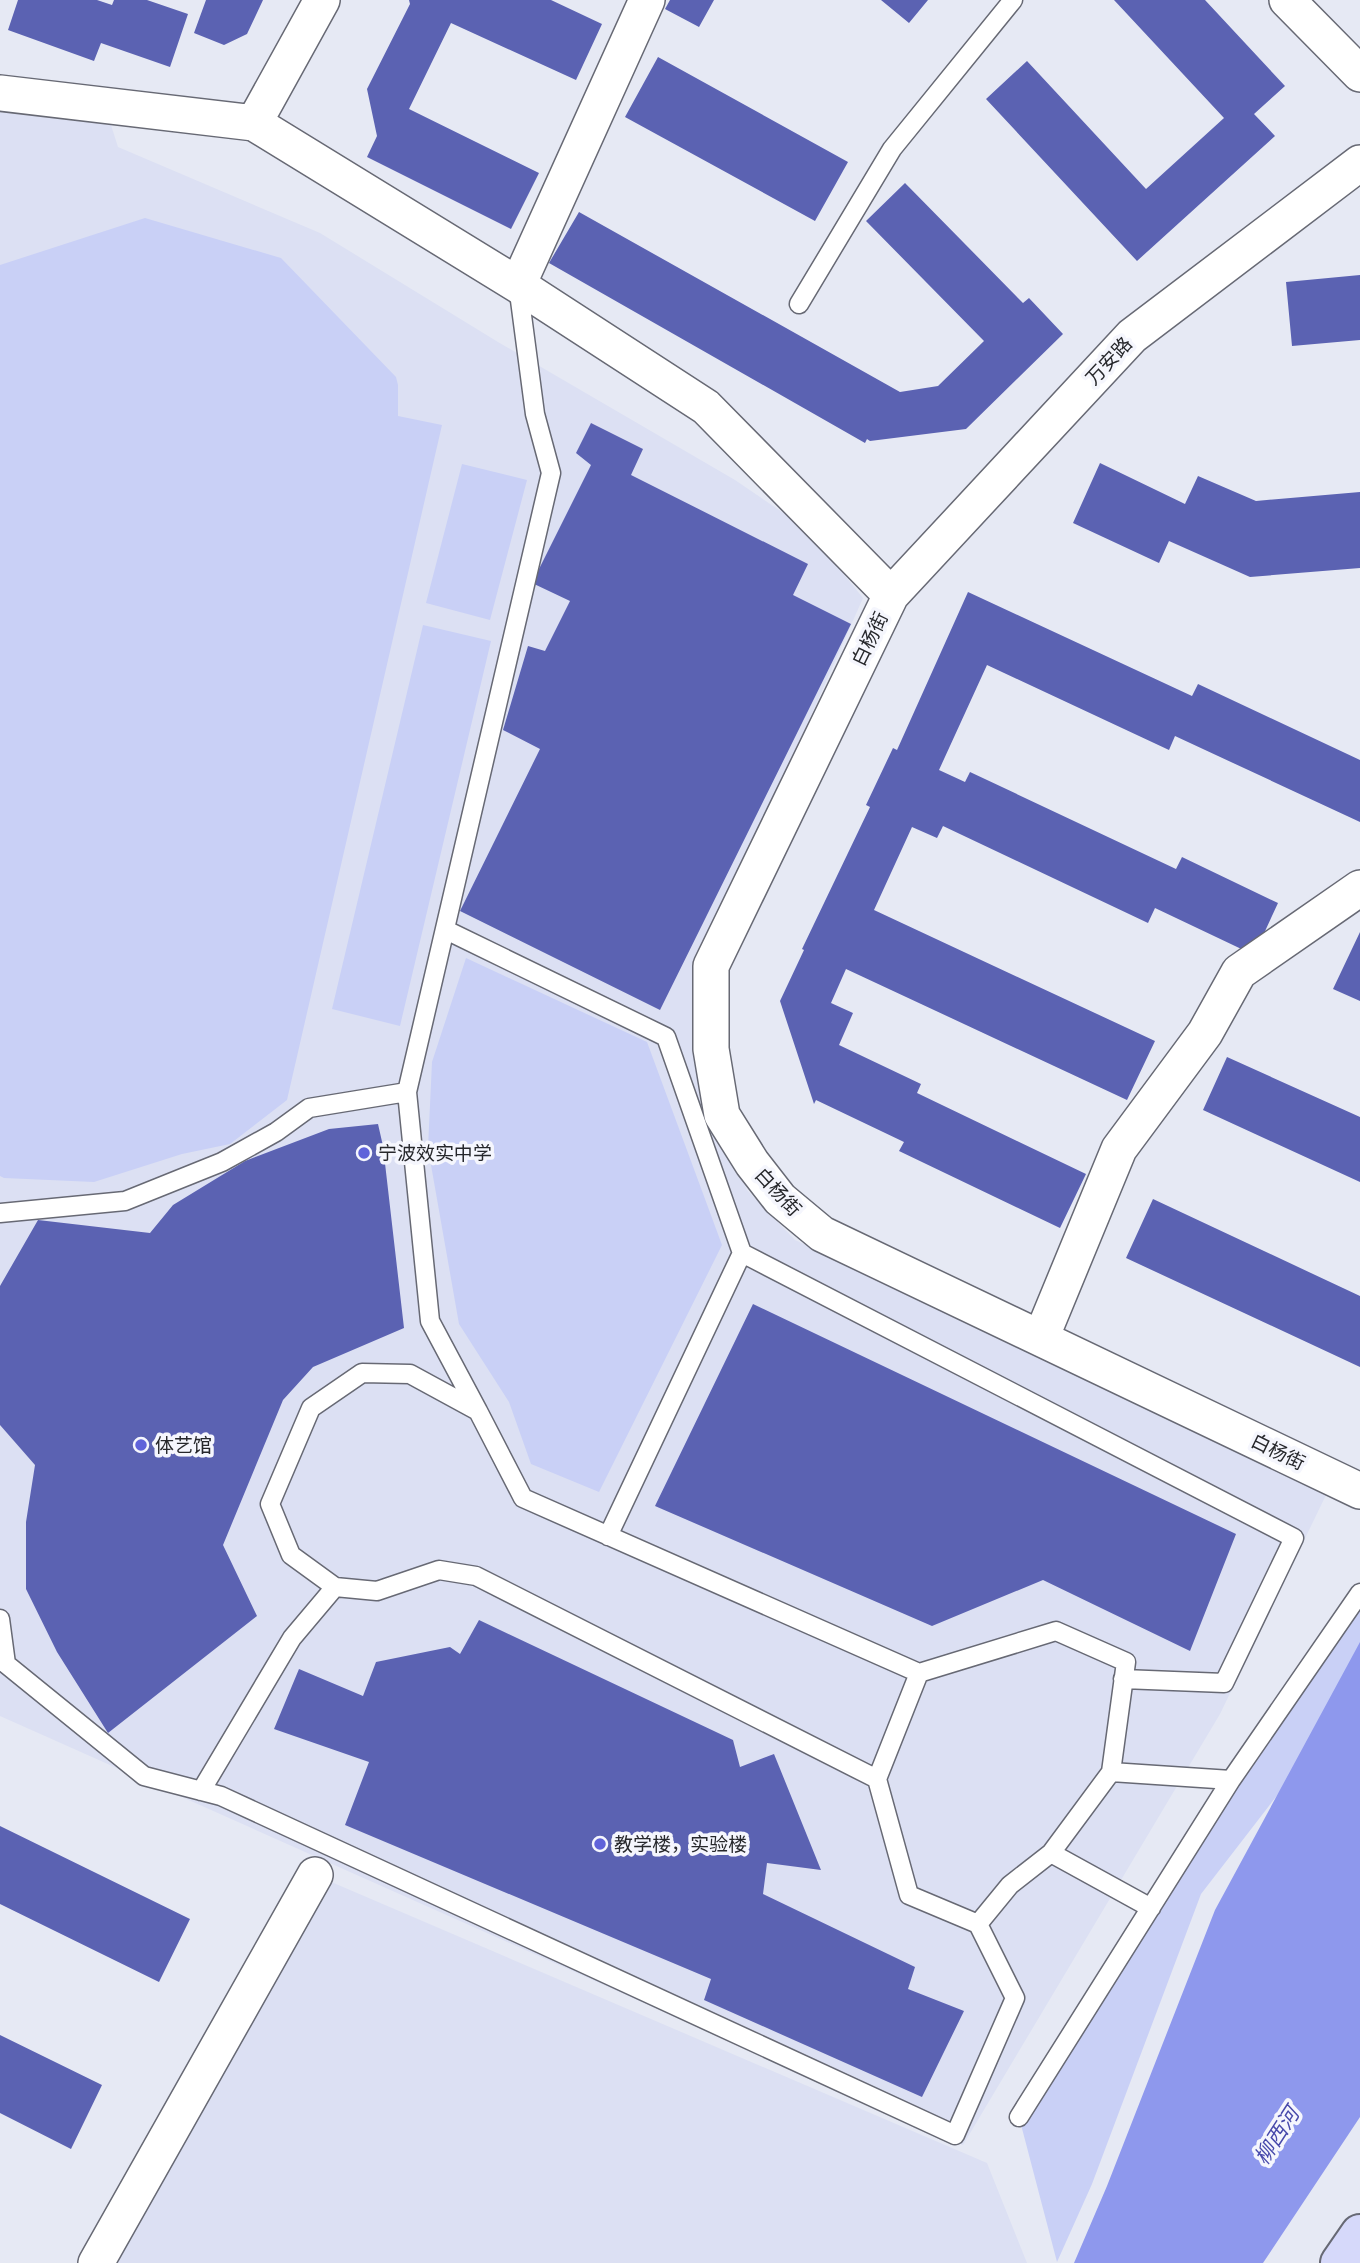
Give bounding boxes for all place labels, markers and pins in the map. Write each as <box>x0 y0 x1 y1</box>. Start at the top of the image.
place label: 宁波效实中学 <box>378 1142 492 1165</box>
marker: 宁波效实中学 <box>356 1145 372 1161</box>
place label: 体艺馆 <box>155 1434 212 1457</box>
marker: 体艺馆 <box>133 1437 149 1453</box>
place label: 教学楼，实验楼 <box>614 1833 747 1856</box>
marker: 教学楼，实验楼 <box>592 1836 608 1852</box>

